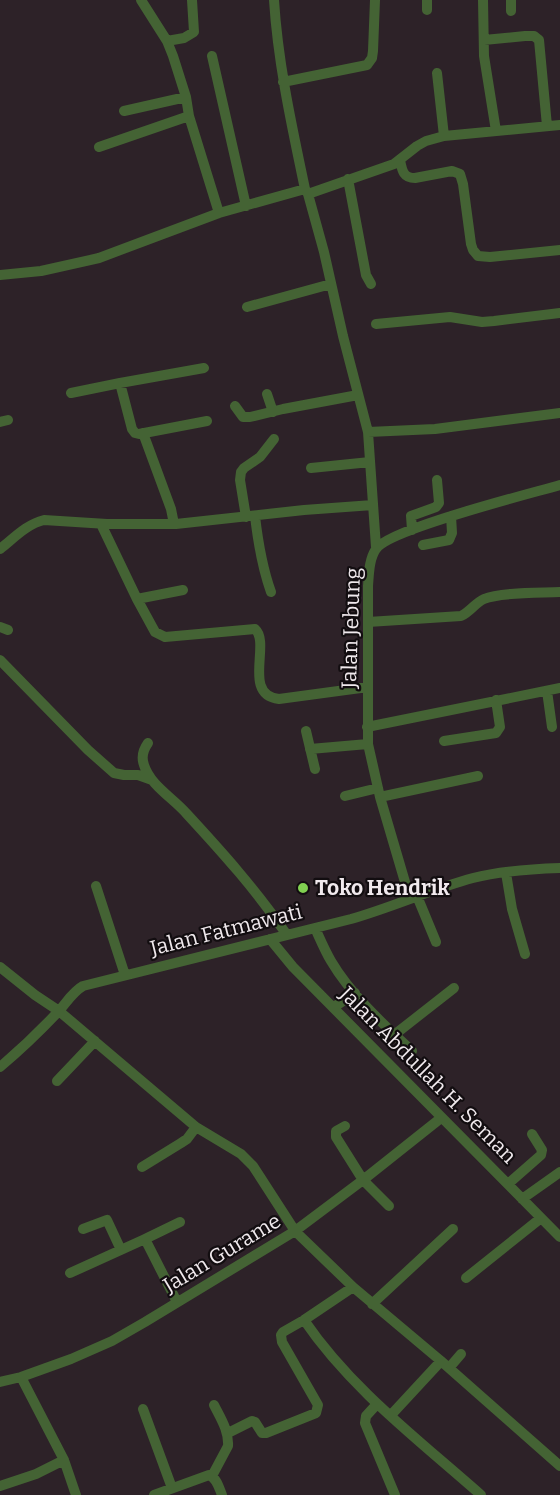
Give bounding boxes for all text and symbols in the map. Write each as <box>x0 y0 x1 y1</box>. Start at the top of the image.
street label: Jalan Jebung <box>336 567 366 690</box>
place label: Toko Hendrik <box>315 875 450 901</box>
marker: Toko Hendrik <box>296 881 310 895</box>
street label: Jalan Fatmawati <box>146 899 305 962</box>
street label: Jalan Abdullah H. Seman <box>333 980 522 1169</box>
street label: Jalan Gurame <box>158 1208 286 1299</box>

